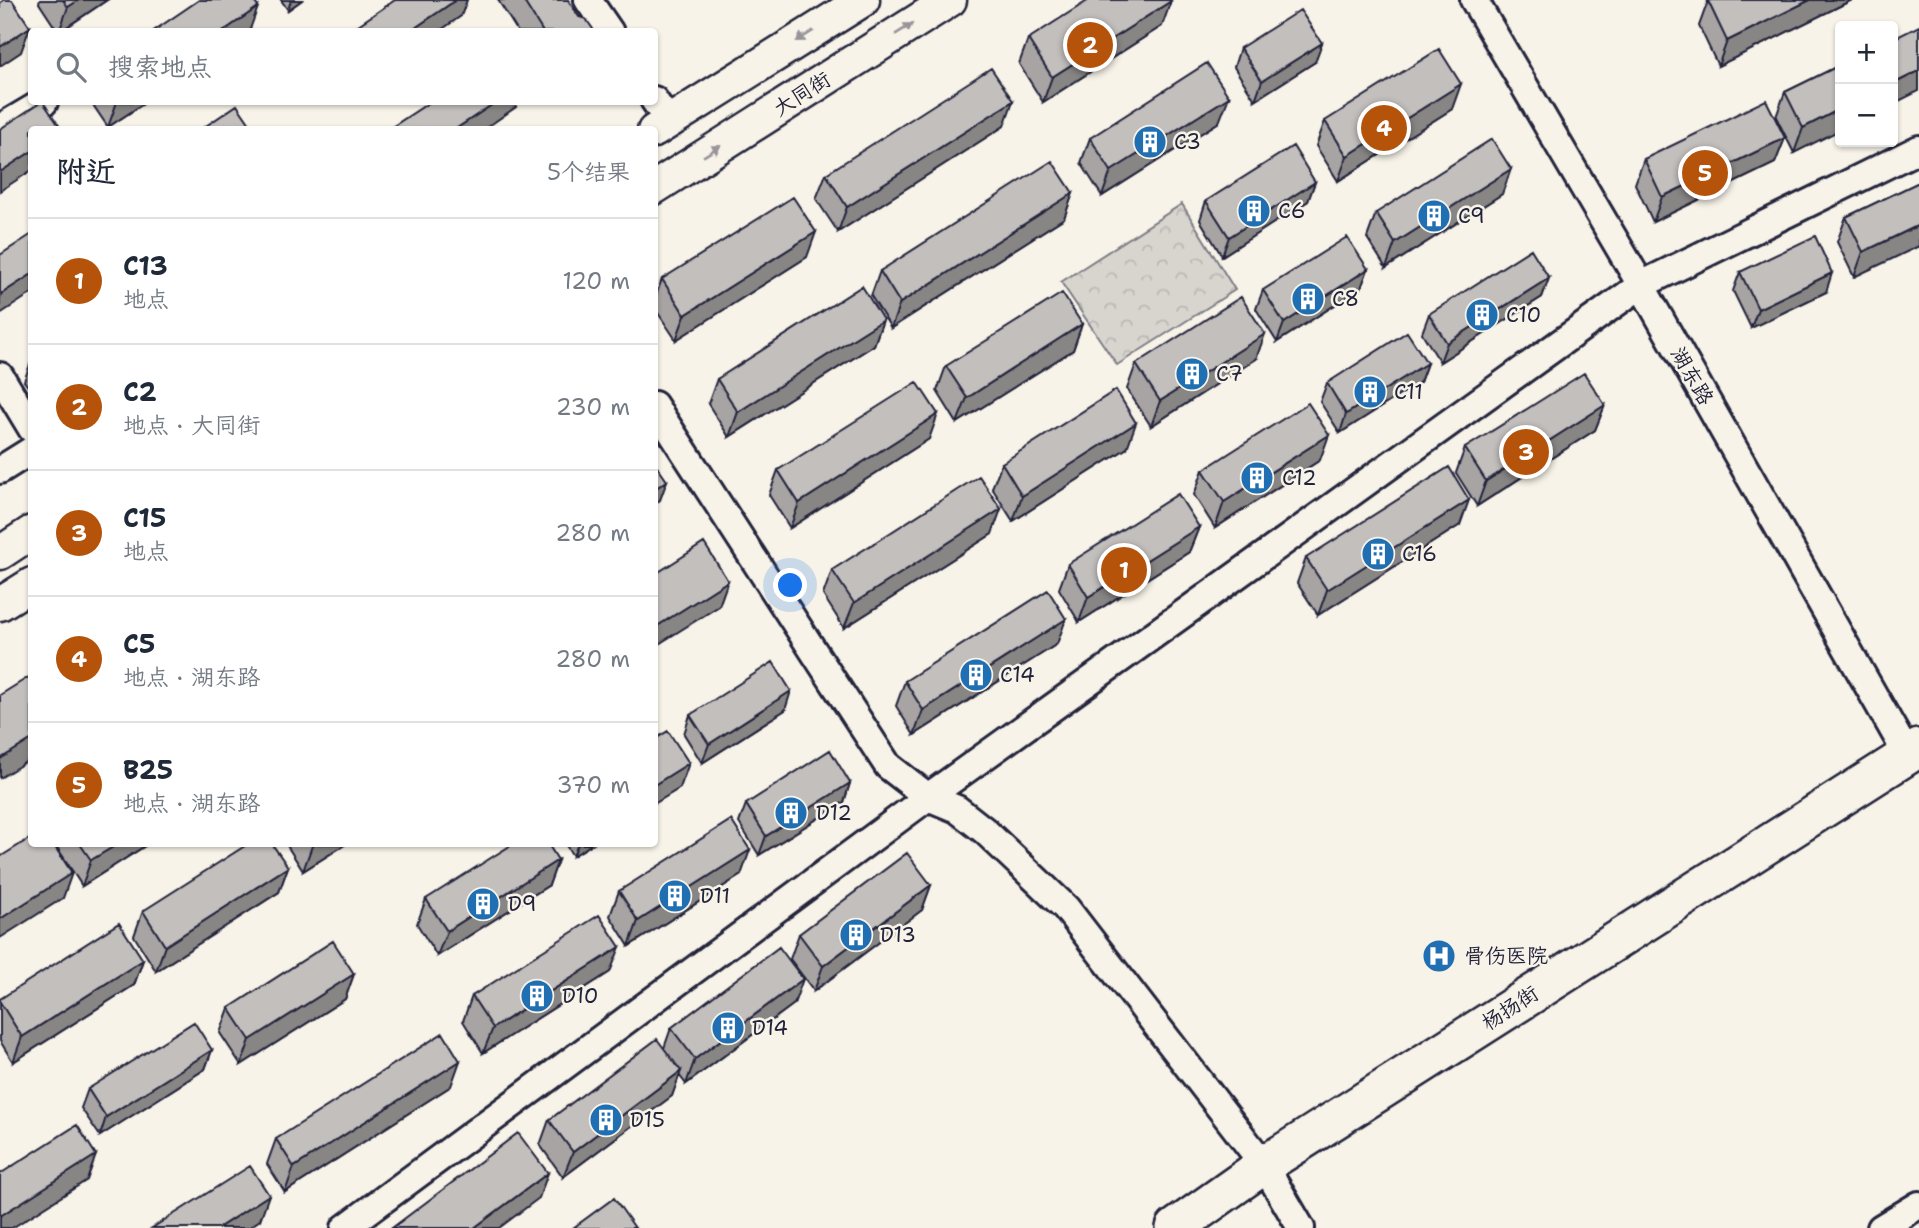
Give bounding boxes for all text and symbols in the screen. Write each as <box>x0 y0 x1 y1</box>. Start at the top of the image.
pin: 2 <box>1067 19 1113 71</box>
map controls <box>1835 21 1898 147</box>
button: + <box>1835 21 1898 84</box>
one-way arrow <box>894 23 914 36</box>
search box <box>28 28 658 105</box>
one-way arrow <box>795 30 814 43</box>
icon: search <box>52 48 90 86</box>
text: 搜索地点 <box>108 49 212 84</box>
street label: 大同街 <box>768 65 836 123</box>
button: − <box>1835 84 1898 147</box>
pin: 4 <box>1361 102 1407 154</box>
building icon: C3 <box>1131 123 1169 161</box>
place label: C3 <box>1174 128 1201 156</box>
one-way arrow <box>702 145 722 158</box>
pin: 5 <box>1682 147 1728 199</box>
text: 附近 <box>56 151 116 192</box>
text: 5个结果 <box>547 157 630 187</box>
building icon: C6 <box>1235 192 1273 230</box>
place label: C6 <box>1278 197 1306 225</box>
building icon: C9 <box>1415 197 1453 235</box>
place label: C9 <box>1458 202 1485 230</box>
text: C13 <box>123 248 168 283</box>
text: 1 <box>74 266 84 296</box>
text: 120 m <box>562 266 630 296</box>
building icon: C8 <box>1289 280 1327 318</box>
text: 地点 <box>123 284 169 314</box>
place label: C8 <box>1332 285 1359 313</box>
building icon: C10 <box>1463 296 1501 334</box>
place label: C10 <box>1506 301 1541 329</box>
street label: 湖东路 <box>1664 342 1720 410</box>
building icon: C7 <box>1173 355 1211 393</box>
place label: C7 <box>1216 360 1243 388</box>
building icon: C11 <box>1351 373 1389 411</box>
text: C2 <box>123 374 157 409</box>
place label: C11 <box>1394 378 1423 406</box>
text: 2 <box>71 392 87 422</box>
text: 230 m <box>556 392 630 422</box>
text: 地点 · 大同街 <box>123 410 260 440</box>
pin: 3 <box>1503 426 1549 478</box>
building icon: C12 <box>1238 459 1276 497</box>
place label: C12 <box>1282 464 1317 492</box>
text: C15 <box>123 500 166 535</box>
text: 3 <box>71 518 87 548</box>
text: 280 m <box>555 518 630 548</box>
building icon: C16 <box>1359 535 1397 573</box>
text: 地点 <box>123 536 169 566</box>
place label: C16 <box>1402 540 1437 568</box>
pin: 1 <box>1101 544 1147 596</box>
your location <box>773 568 807 602</box>
text: C5 <box>123 626 155 661</box>
text: 4 <box>71 644 87 674</box>
text: 280 m <box>555 644 630 674</box>
building icon: C14 <box>957 656 995 694</box>
place label: C14 <box>1000 661 1035 689</box>
text: 地点 · 湖东路 <box>123 662 260 692</box>
text: B25 <box>123 752 173 787</box>
text: 5 <box>72 770 86 800</box>
text: 370 m <box>557 770 630 800</box>
text: 地点 · 湖东路 <box>123 788 260 818</box>
building icon: D12 <box>772 794 810 832</box>
place label: D12 <box>816 799 852 827</box>
building icon: D11 <box>656 877 694 915</box>
place label: D11 <box>700 882 730 910</box>
building icon: D9 <box>464 885 502 923</box>
place label: D9 <box>508 890 537 918</box>
building icon: D13 <box>837 916 875 954</box>
place label: D13 <box>880 921 916 949</box>
hospital icon: 骨伤医院 <box>1420 937 1458 975</box>
place label: 骨伤医院 <box>1464 942 1548 970</box>
building icon: D10 <box>518 977 556 1015</box>
street label: 杨扬街 <box>1476 979 1544 1037</box>
place label: D10 <box>562 982 598 1010</box>
building icon: D14 <box>709 1009 747 1047</box>
place label: D14 <box>752 1014 788 1042</box>
building icon: D15 <box>587 1101 625 1139</box>
place label: D15 <box>630 1106 665 1134</box>

